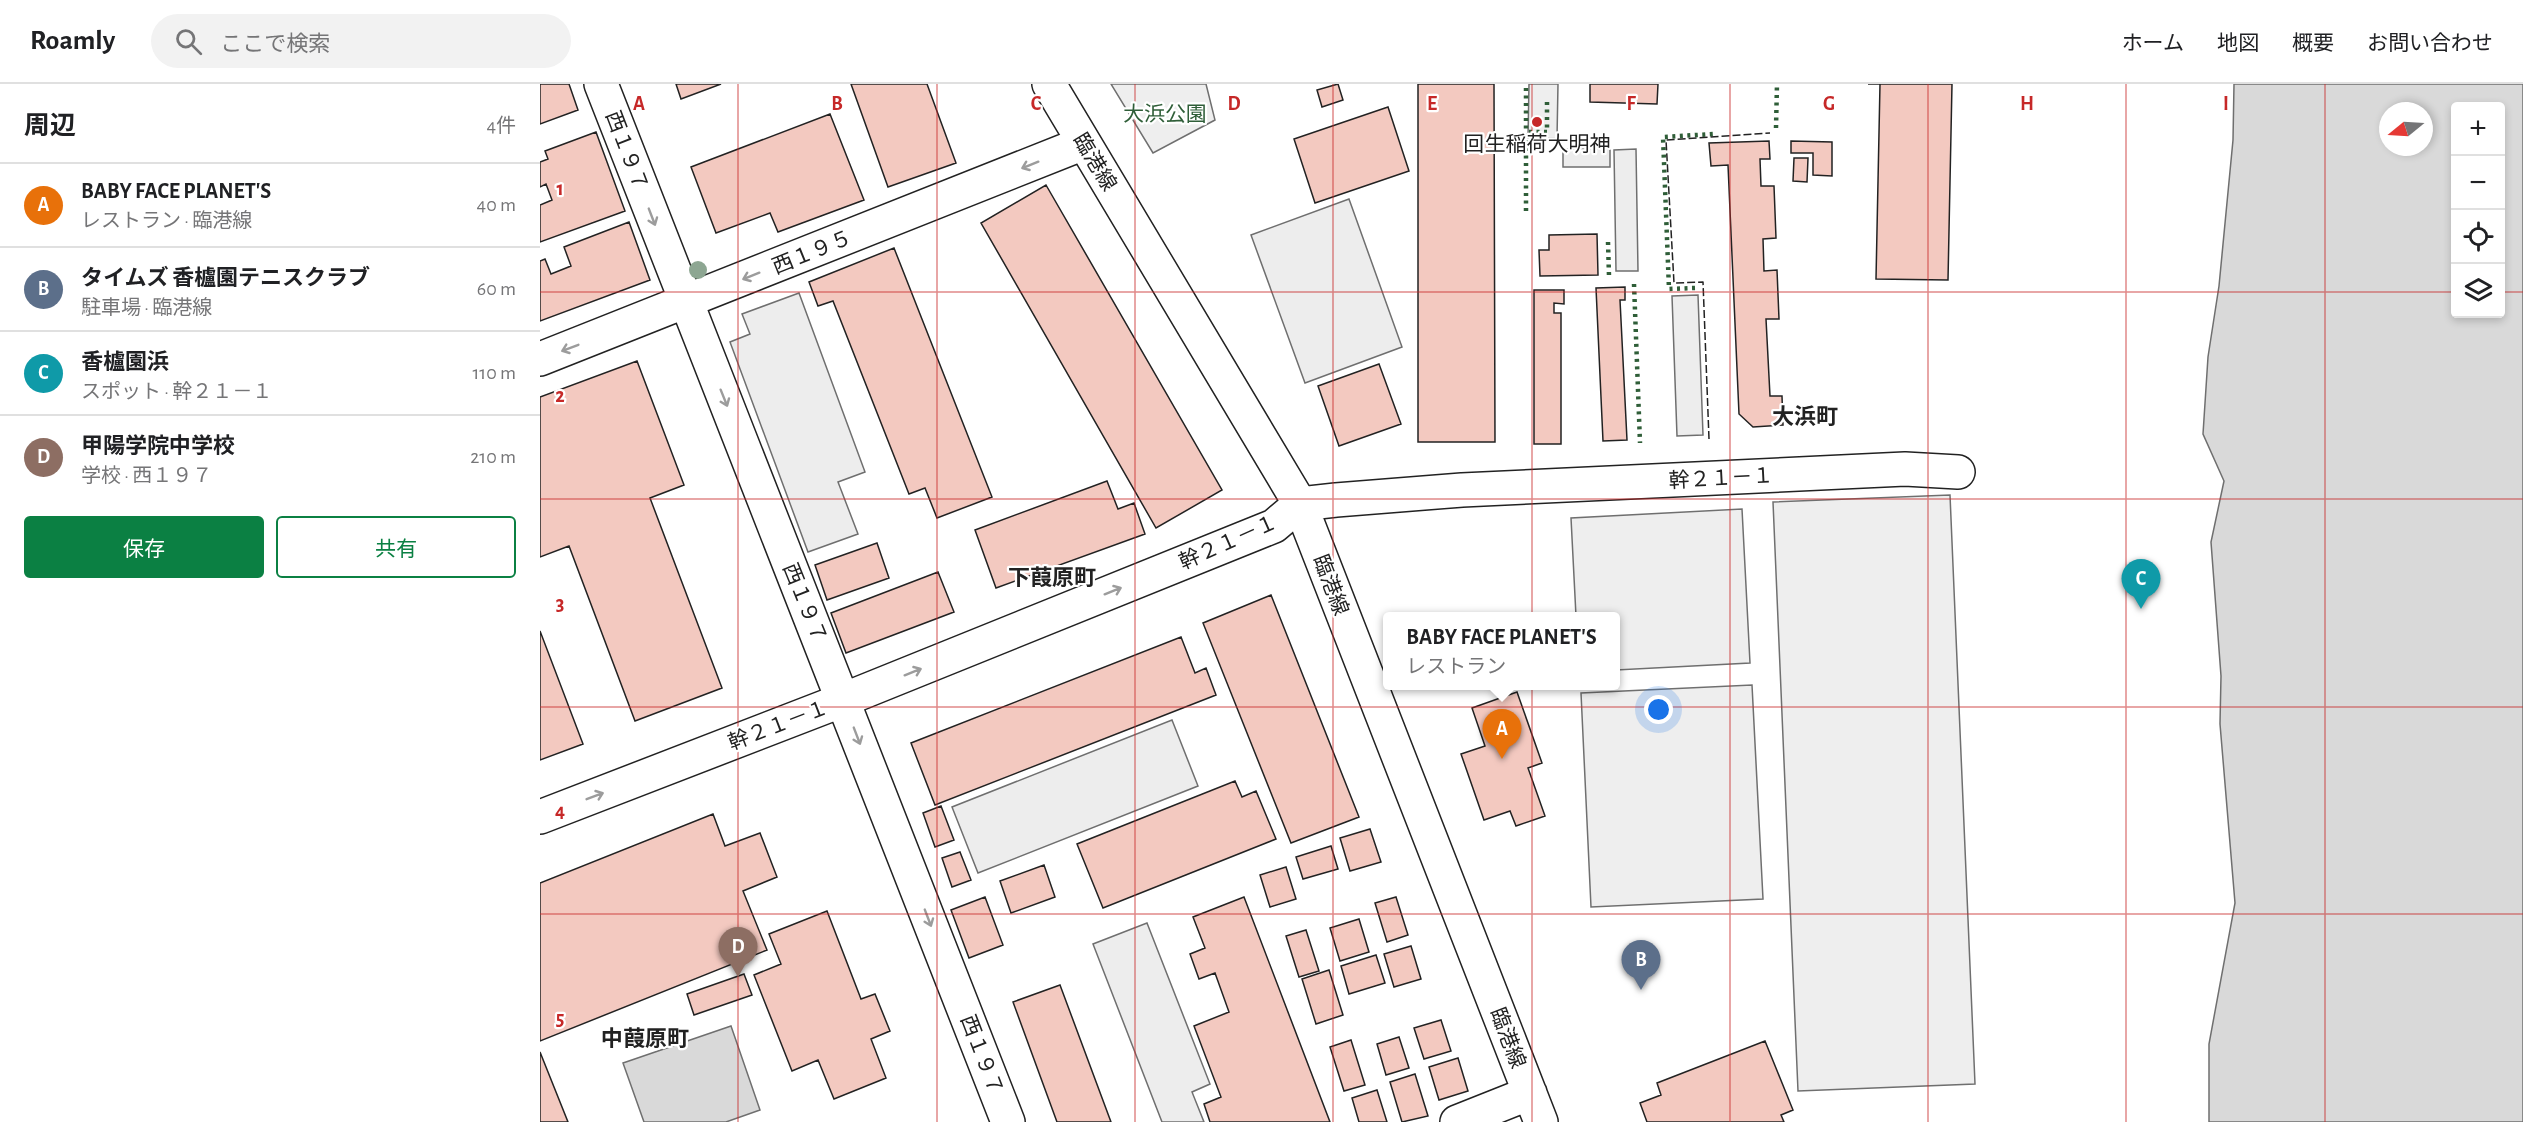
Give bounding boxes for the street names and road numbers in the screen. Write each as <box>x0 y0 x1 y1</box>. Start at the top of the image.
street label: 西１９７ <box>602 108 651 194</box>
street label: 臨港線 <box>1069 129 1121 195</box>
street label: 西１９５ <box>769 227 855 278</box>
street label: 幹２１－１ <box>1668 464 1774 492</box>
street label: 幹２１－１ <box>1176 511 1280 573</box>
street label: 臨港線 <box>1309 552 1353 618</box>
street label: 西１９７ <box>779 560 830 646</box>
street label: 幹２１－１ <box>725 696 831 754</box>
street label: 臨港線 <box>1486 1005 1530 1071</box>
street label: 西１９７ <box>957 1012 1006 1098</box>

